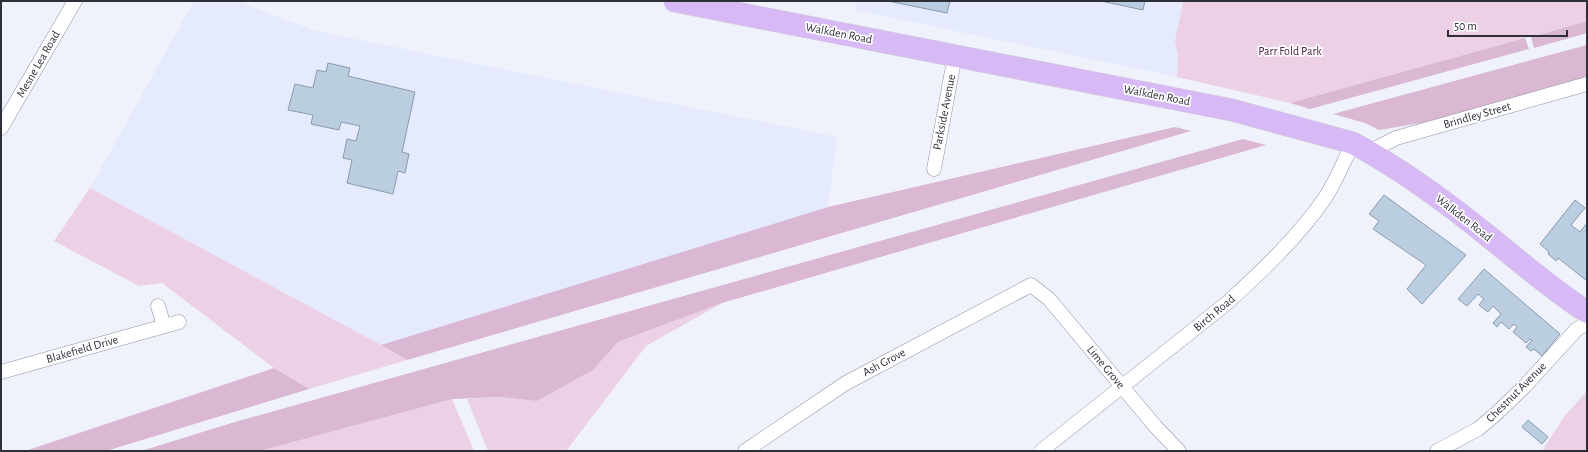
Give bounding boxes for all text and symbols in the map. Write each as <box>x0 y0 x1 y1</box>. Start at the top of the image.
scale bar <box>1448 12 1567 38</box>
text: 50 m <box>1454 20 1477 32</box>
street label: Walkden Road <box>805 21 873 45</box>
street label: Mesne Lea Road <box>14 29 62 99</box>
park label: Parr Fold Park <box>1258 45 1322 57</box>
street label: Parkside Avenue <box>931 73 957 151</box>
street label: Walkden Road <box>1123 83 1191 107</box>
street label: Brindley Street <box>1442 100 1512 131</box>
street label: Walkden Road <box>1434 192 1494 244</box>
street label: Birch Road <box>1191 292 1237 334</box>
street label: Blakefield Drive <box>45 333 119 365</box>
street label: Lime Grove <box>1085 343 1127 391</box>
street label: Ash Grove <box>861 346 907 378</box>
street label: Chestnut Avenue <box>1484 360 1548 424</box>

